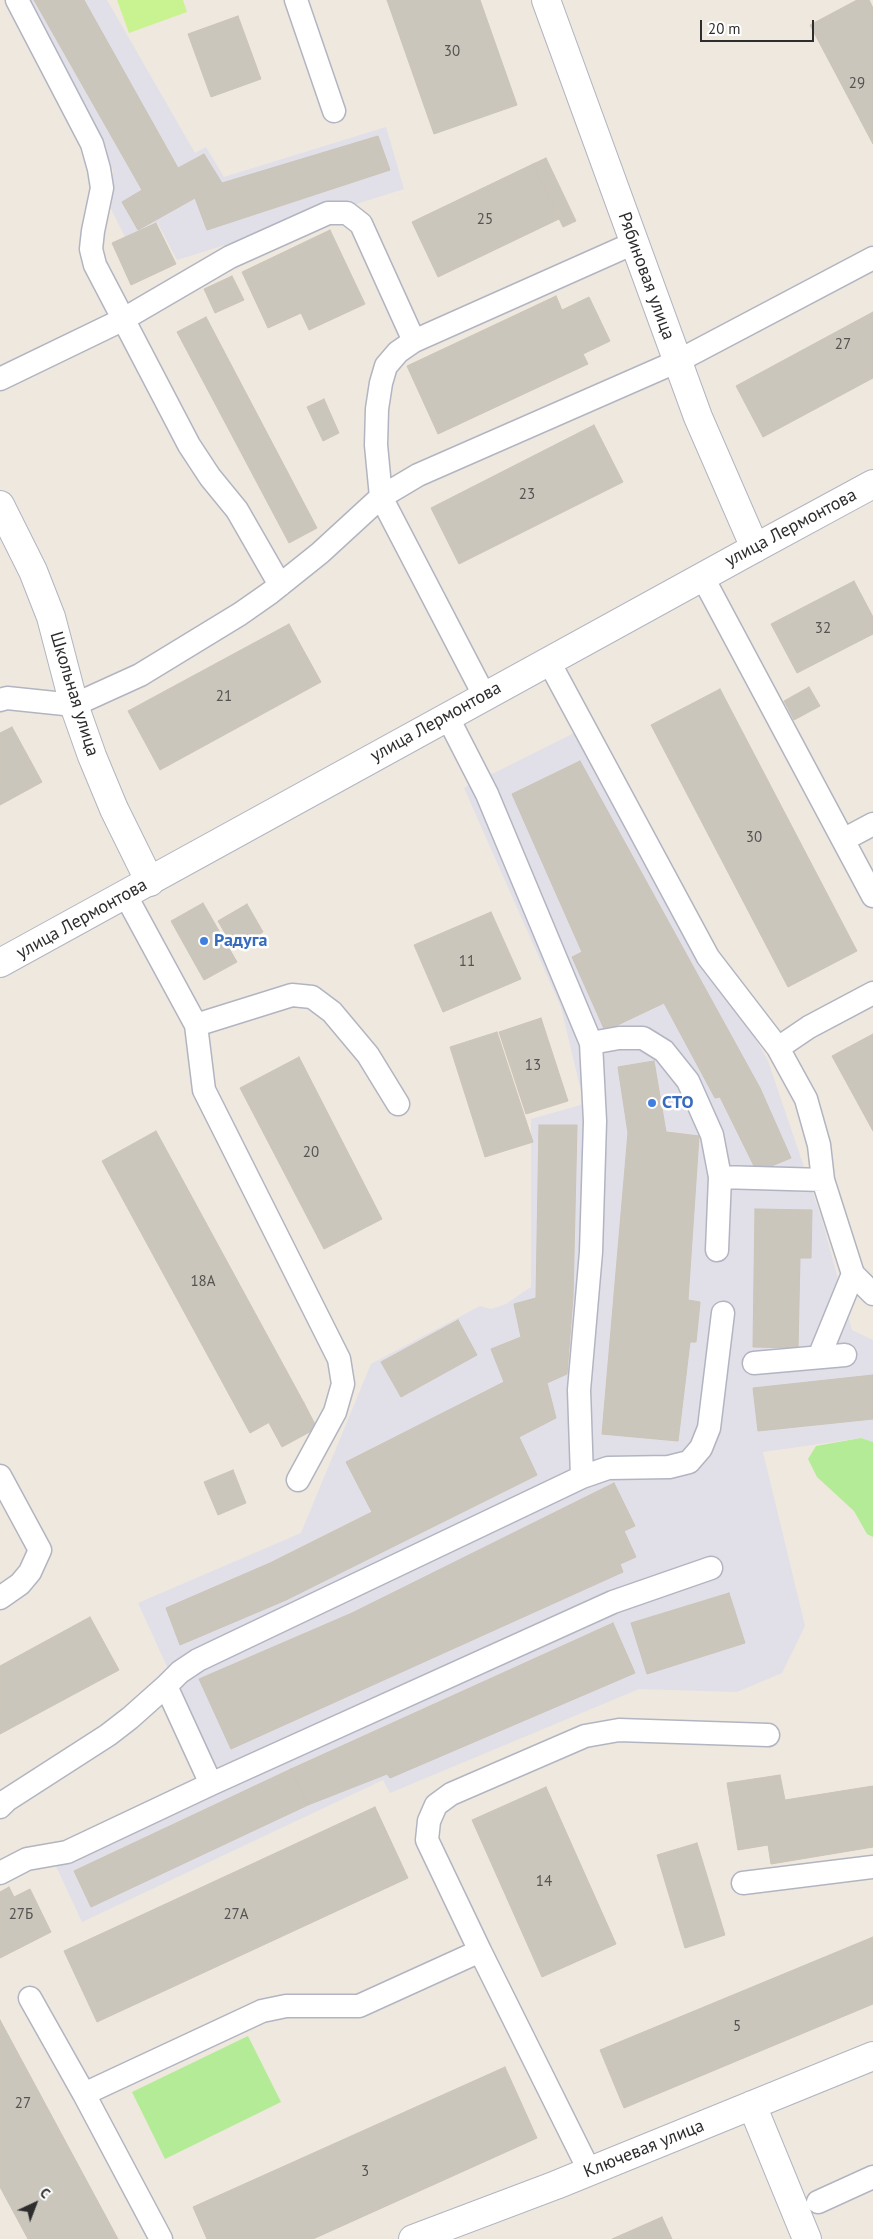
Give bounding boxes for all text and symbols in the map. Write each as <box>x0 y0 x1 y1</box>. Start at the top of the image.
scale bar <box>703 10 817 42</box>
text: 20 m <box>708 19 741 38</box>
house number: 30 <box>444 43 460 61</box>
house number: 29 <box>849 75 865 93</box>
street label: Рябиновая улица <box>613 209 679 343</box>
house number: 25 <box>477 211 493 229</box>
house number: 27 <box>835 336 851 354</box>
street label: улица Лермонтова <box>721 484 861 572</box>
house number: 23 <box>519 486 535 504</box>
house number: 32 <box>815 620 831 638</box>
street label: Школьная улица <box>45 629 103 759</box>
street label: улица Лермонтова <box>367 677 505 767</box>
house number: 21 <box>216 688 232 706</box>
house number: 30 <box>746 829 762 847</box>
street label: улица Лермонтова <box>13 874 151 964</box>
place label: Радуга <box>214 930 267 952</box>
marker: Радуга <box>198 935 210 947</box>
house number: 11 <box>459 953 475 971</box>
house number: 13 <box>525 1057 541 1075</box>
place label: СТО <box>662 1092 694 1114</box>
marker: СТО <box>646 1097 658 1109</box>
house number: 20 <box>303 1144 319 1162</box>
house number: 18А <box>190 1273 216 1291</box>
house number: 14 <box>536 1873 552 1891</box>
house number: 27Б <box>9 1906 33 1924</box>
house number: 27А <box>223 1906 249 1924</box>
house number: 5 <box>733 2018 741 2036</box>
house number: 27 <box>15 2095 31 2113</box>
street label: Ключевая улица <box>581 2115 707 2183</box>
house number: 3 <box>361 2163 369 2181</box>
north arrow <box>10 2179 60 2229</box>
text: С <box>36 2184 54 2202</box>

